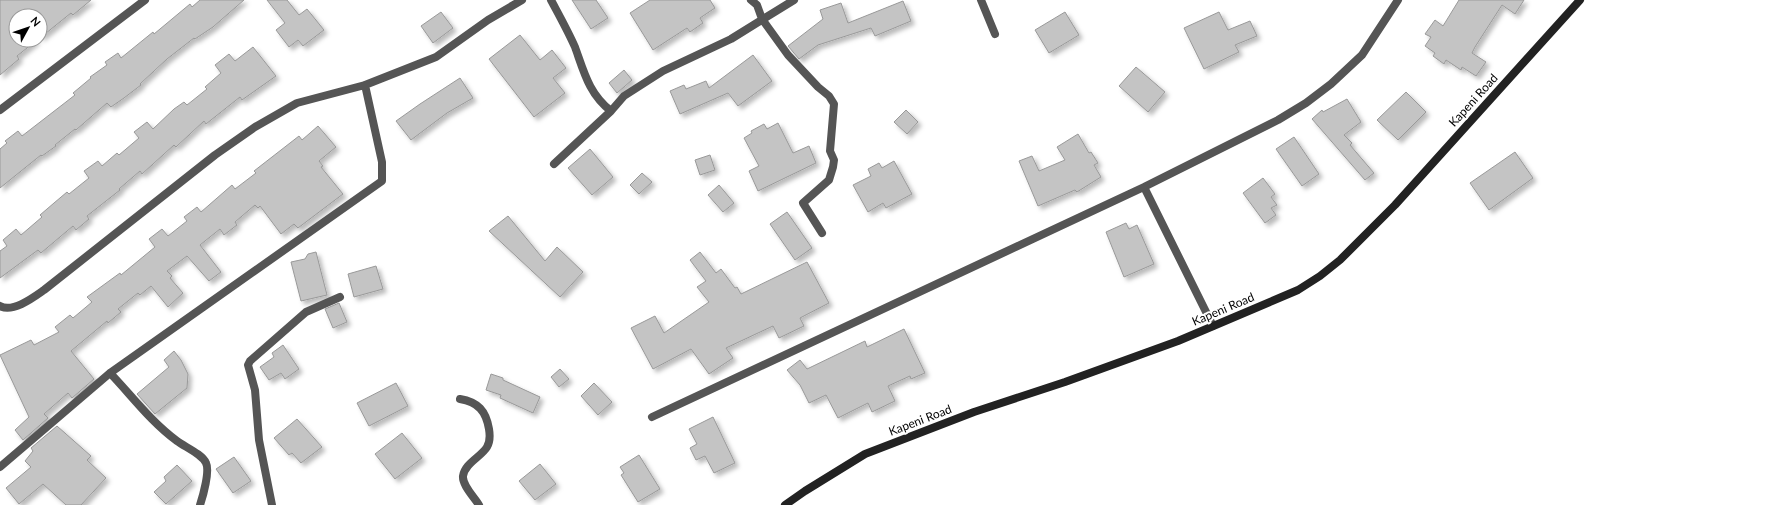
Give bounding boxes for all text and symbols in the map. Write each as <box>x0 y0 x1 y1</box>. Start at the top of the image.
north arrow <box>8 8 48 48</box>
text: N <box>28 14 44 29</box>
street label: Kapeni Road <box>1445 70 1501 130</box>
street label: Kapeni Road <box>1190 289 1256 329</box>
street label: Kapeni Road <box>886 401 954 439</box>

